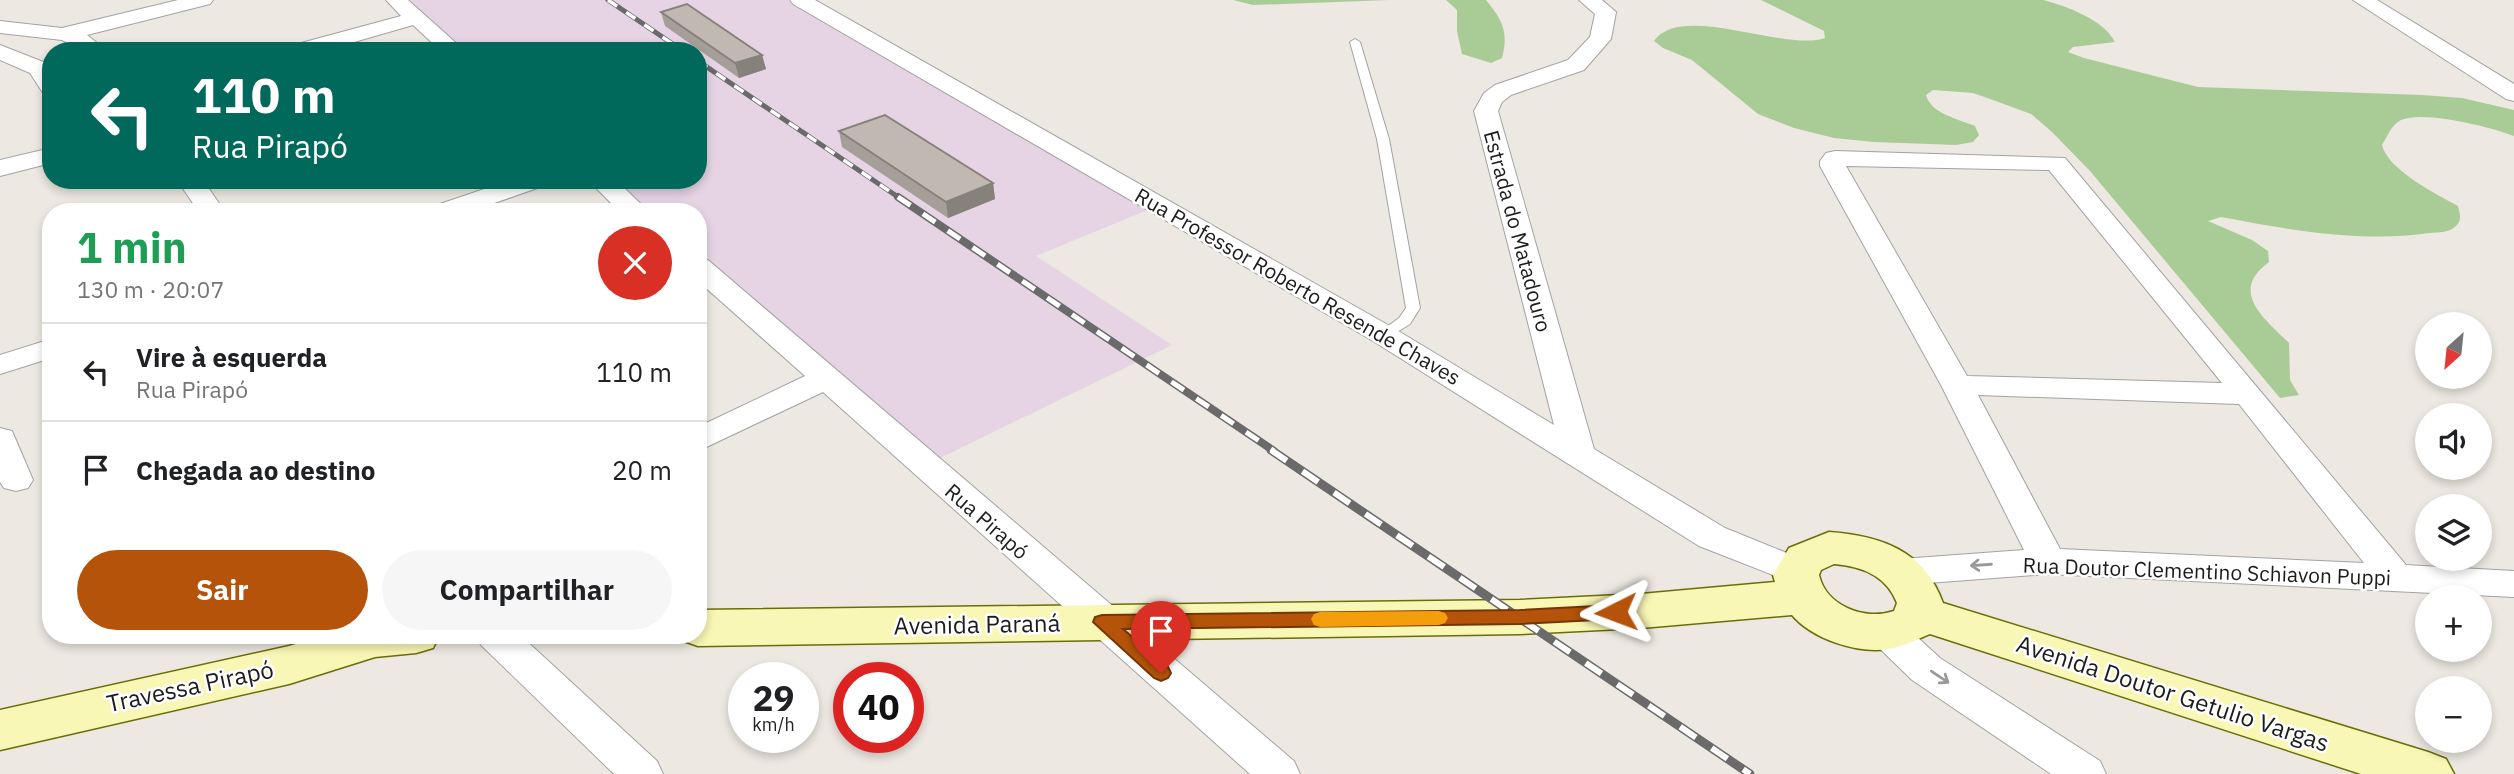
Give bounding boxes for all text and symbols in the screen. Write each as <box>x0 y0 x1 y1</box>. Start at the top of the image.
text: 110 m <box>192 63 336 126</box>
icon: left <box>77 70 168 161</box>
text: Rua Pirapó <box>192 125 348 167</box>
street label: Estrada do Matadouro <box>1478 127 1558 335</box>
street label: Rua Professor Roberto Resende Chaves <box>1130 181 1466 391</box>
text: 1 min <box>77 220 187 275</box>
button: close <box>598 226 672 300</box>
text: 130 m · 20:07 <box>77 274 224 304</box>
north arrow <box>2415 312 2492 388</box>
map controls <box>2415 312 2492 753</box>
text: Vire à esquerda <box>136 340 327 374</box>
icon: left <box>77 353 115 391</box>
text: 110 m <box>596 355 672 389</box>
text: Rua Pirapó <box>136 374 248 404</box>
button: sound <box>2415 403 2492 480</box>
icon: arrive <box>77 451 115 489</box>
text: Chegada ao destino <box>136 453 375 487</box>
text: 20 m <box>612 453 672 487</box>
street label: Rua Pirapó <box>939 477 1035 565</box>
button: layers <box>2415 494 2492 571</box>
button: Sair <box>77 550 368 630</box>
button: Compartilhar <box>382 550 672 630</box>
street label: Rua Doutor Clementino Schiavon Puppi <box>2022 551 2392 591</box>
one-way arrow <box>1970 559 1993 572</box>
position arrow <box>1579 575 1653 649</box>
button: + <box>2415 585 2492 662</box>
pin <box>1131 601 1191 673</box>
street label: Avenida Paraná <box>893 607 1061 641</box>
icon: arrive <box>1142 612 1180 650</box>
street label: Avenida Doutor Getulio Vargas <box>2013 627 2333 759</box>
street label: Travessa Pirapó <box>104 653 276 719</box>
speed limit sign: 40 <box>833 662 924 753</box>
one-way arrow <box>1929 671 1949 685</box>
text: 29 <box>752 675 795 721</box>
button: − <box>2415 676 2492 753</box>
text: km/h <box>752 713 795 736</box>

